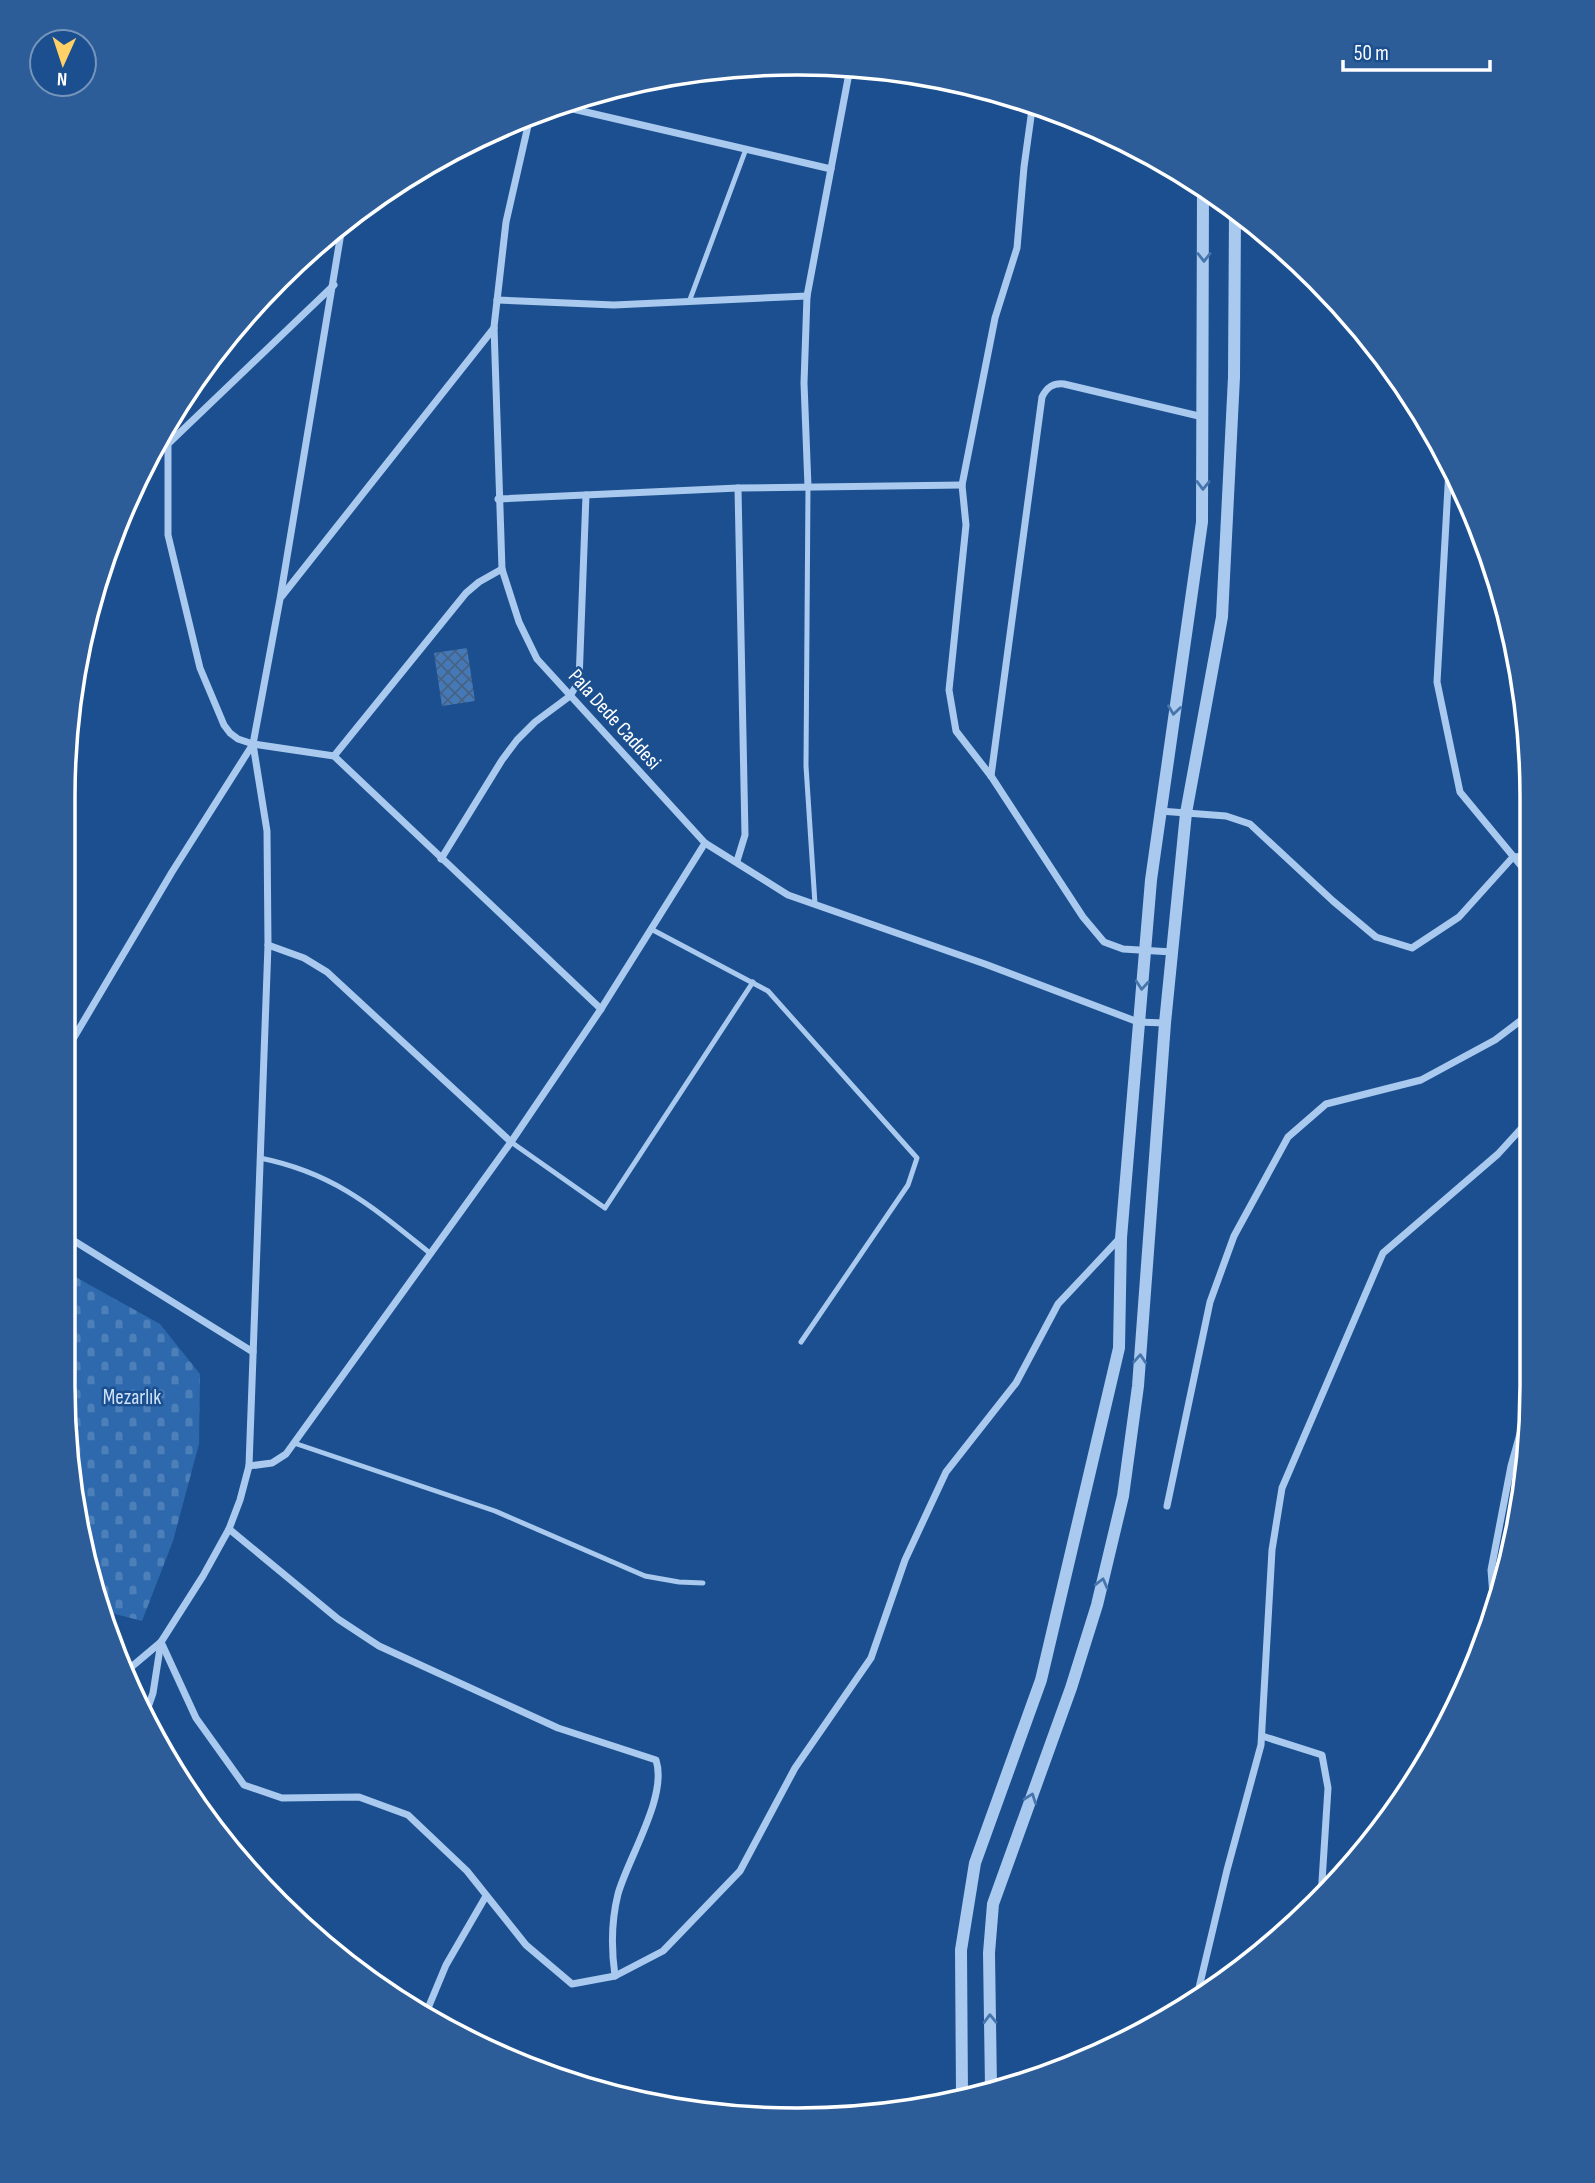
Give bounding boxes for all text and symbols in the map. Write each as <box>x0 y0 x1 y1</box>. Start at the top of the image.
north arrow <box>28 28 98 98</box>
scale bar <box>1343 28 1490 72</box>
text: 50 m <box>1354 41 1389 66</box>
text: N <box>57 67 68 90</box>
one-way arrow <box>1196 253 1212 263</box>
one-way arrow <box>1195 480 1210 491</box>
street label: Pala Dede Caddesi <box>563 664 666 775</box>
one-way arrow <box>1167 705 1182 716</box>
one-way arrow <box>1135 980 1150 991</box>
one-way arrow <box>1132 1353 1147 1364</box>
park label: Mezarlık <box>103 1385 161 1410</box>
one-way arrow <box>1094 1577 1108 1589</box>
one-way arrow <box>1022 1793 1036 1805</box>
one-way arrow <box>982 2014 998 2024</box>

